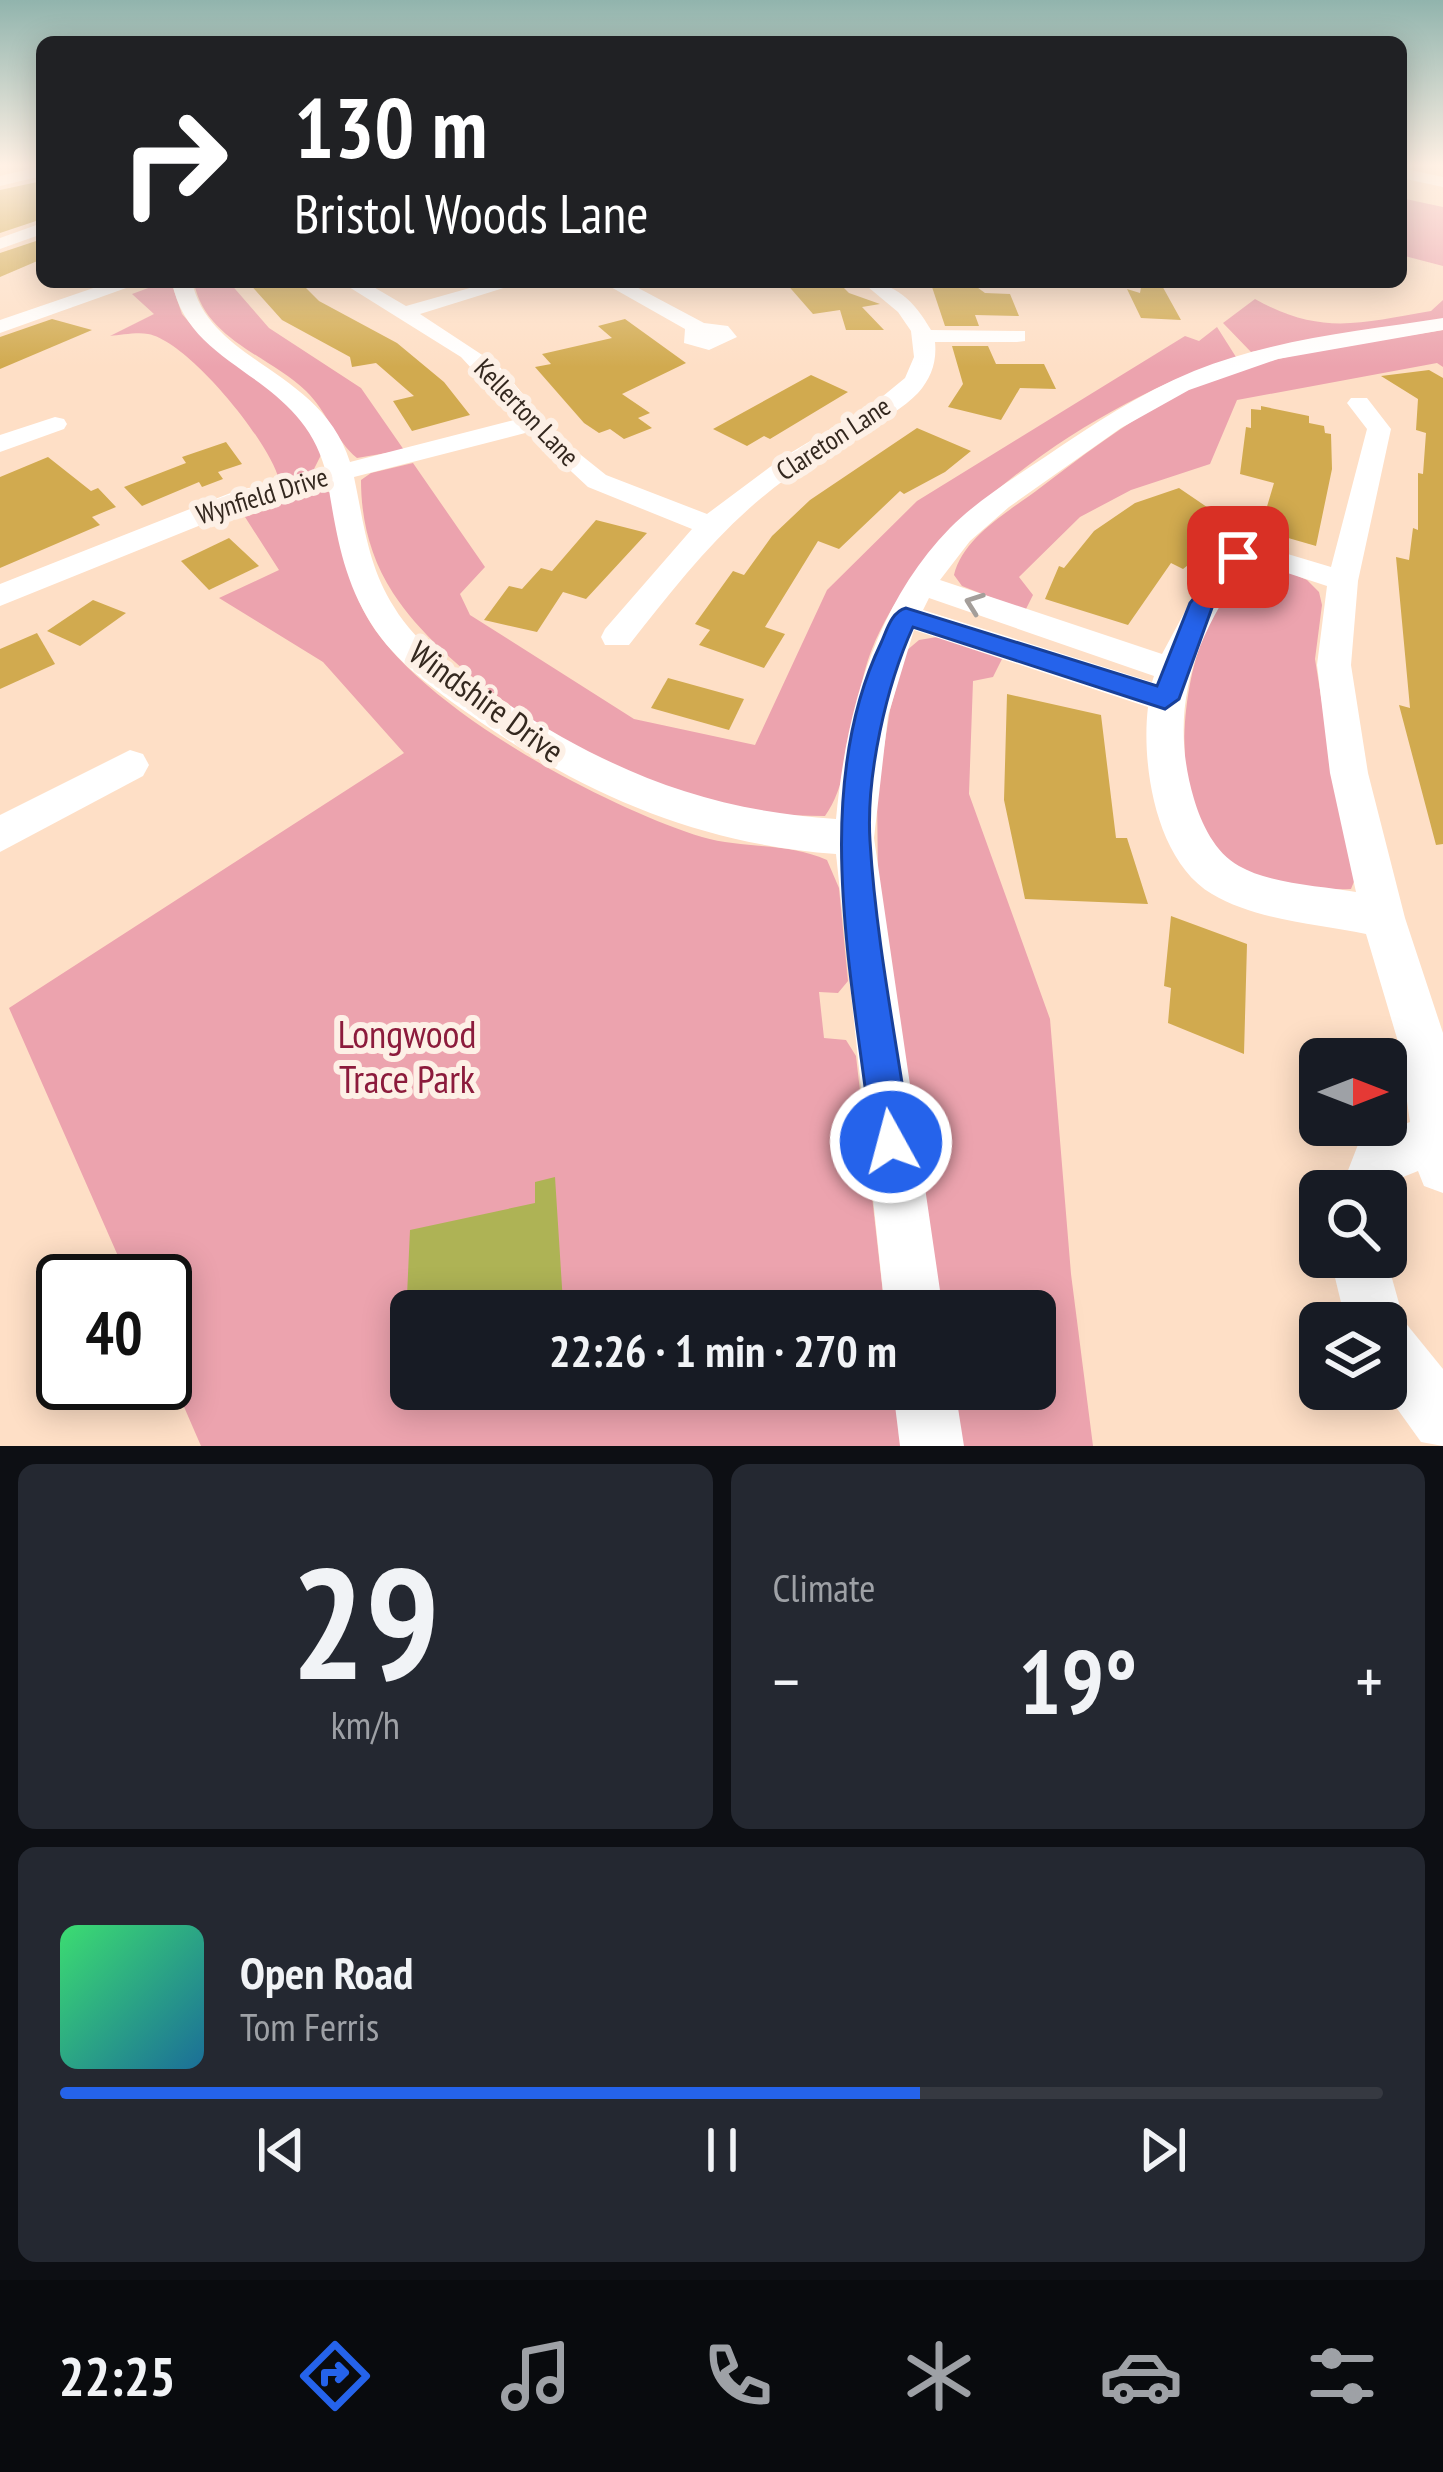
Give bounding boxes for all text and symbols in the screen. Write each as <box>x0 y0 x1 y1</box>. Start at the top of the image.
text: 130 m <box>294 72 487 181</box>
icon: right <box>96 84 252 240</box>
text: Bristol Woods Lane <box>294 178 648 248</box>
street label: Kellerton Lane <box>467 351 587 473</box>
street label: Clareton Lane <box>770 389 896 487</box>
street label: Wynfield Drive <box>192 459 332 531</box>
pin <box>1187 506 1289 608</box>
icon: arrive <box>1205 524 1271 590</box>
one-way arrow <box>964 593 985 617</box>
street label: Windshire Drive <box>401 631 573 771</box>
park label: Longwood Trace Park <box>338 1008 476 1104</box>
north arrow <box>1299 1038 1407 1146</box>
map controls <box>1299 1038 1407 1410</box>
position arrow <box>828 1079 954 1205</box>
button: search <box>1299 1170 1407 1278</box>
speed limit sign: 40 <box>36 1254 192 1410</box>
button: layers <box>1299 1302 1407 1410</box>
text: 22:26 · 1 min · 270 m <box>549 1321 897 1379</box>
text: 29 <box>291 1520 440 1722</box>
text: Climate <box>773 1562 875 1613</box>
text: 19° <box>1018 1622 1137 1739</box>
text: − <box>773 1638 800 1723</box>
text: + <box>1356 1638 1383 1723</box>
text: km/h <box>331 1699 400 1750</box>
text: Open Road <box>240 1943 413 2001</box>
text: Tom Ferris <box>240 2001 379 2052</box>
icon: previous <box>248 2117 314 2183</box>
icon: pause <box>689 2117 755 2183</box>
icon: next <box>1130 2117 1196 2183</box>
icon: directions <box>293 2334 377 2418</box>
icon: music <box>494 2334 578 2418</box>
icon: phone <box>696 2334 780 2418</box>
icon: climate <box>897 2334 981 2418</box>
icon: car <box>1099 2334 1183 2418</box>
icon: filters <box>1300 2334 1384 2418</box>
text: 22:25 <box>59 2341 176 2411</box>

